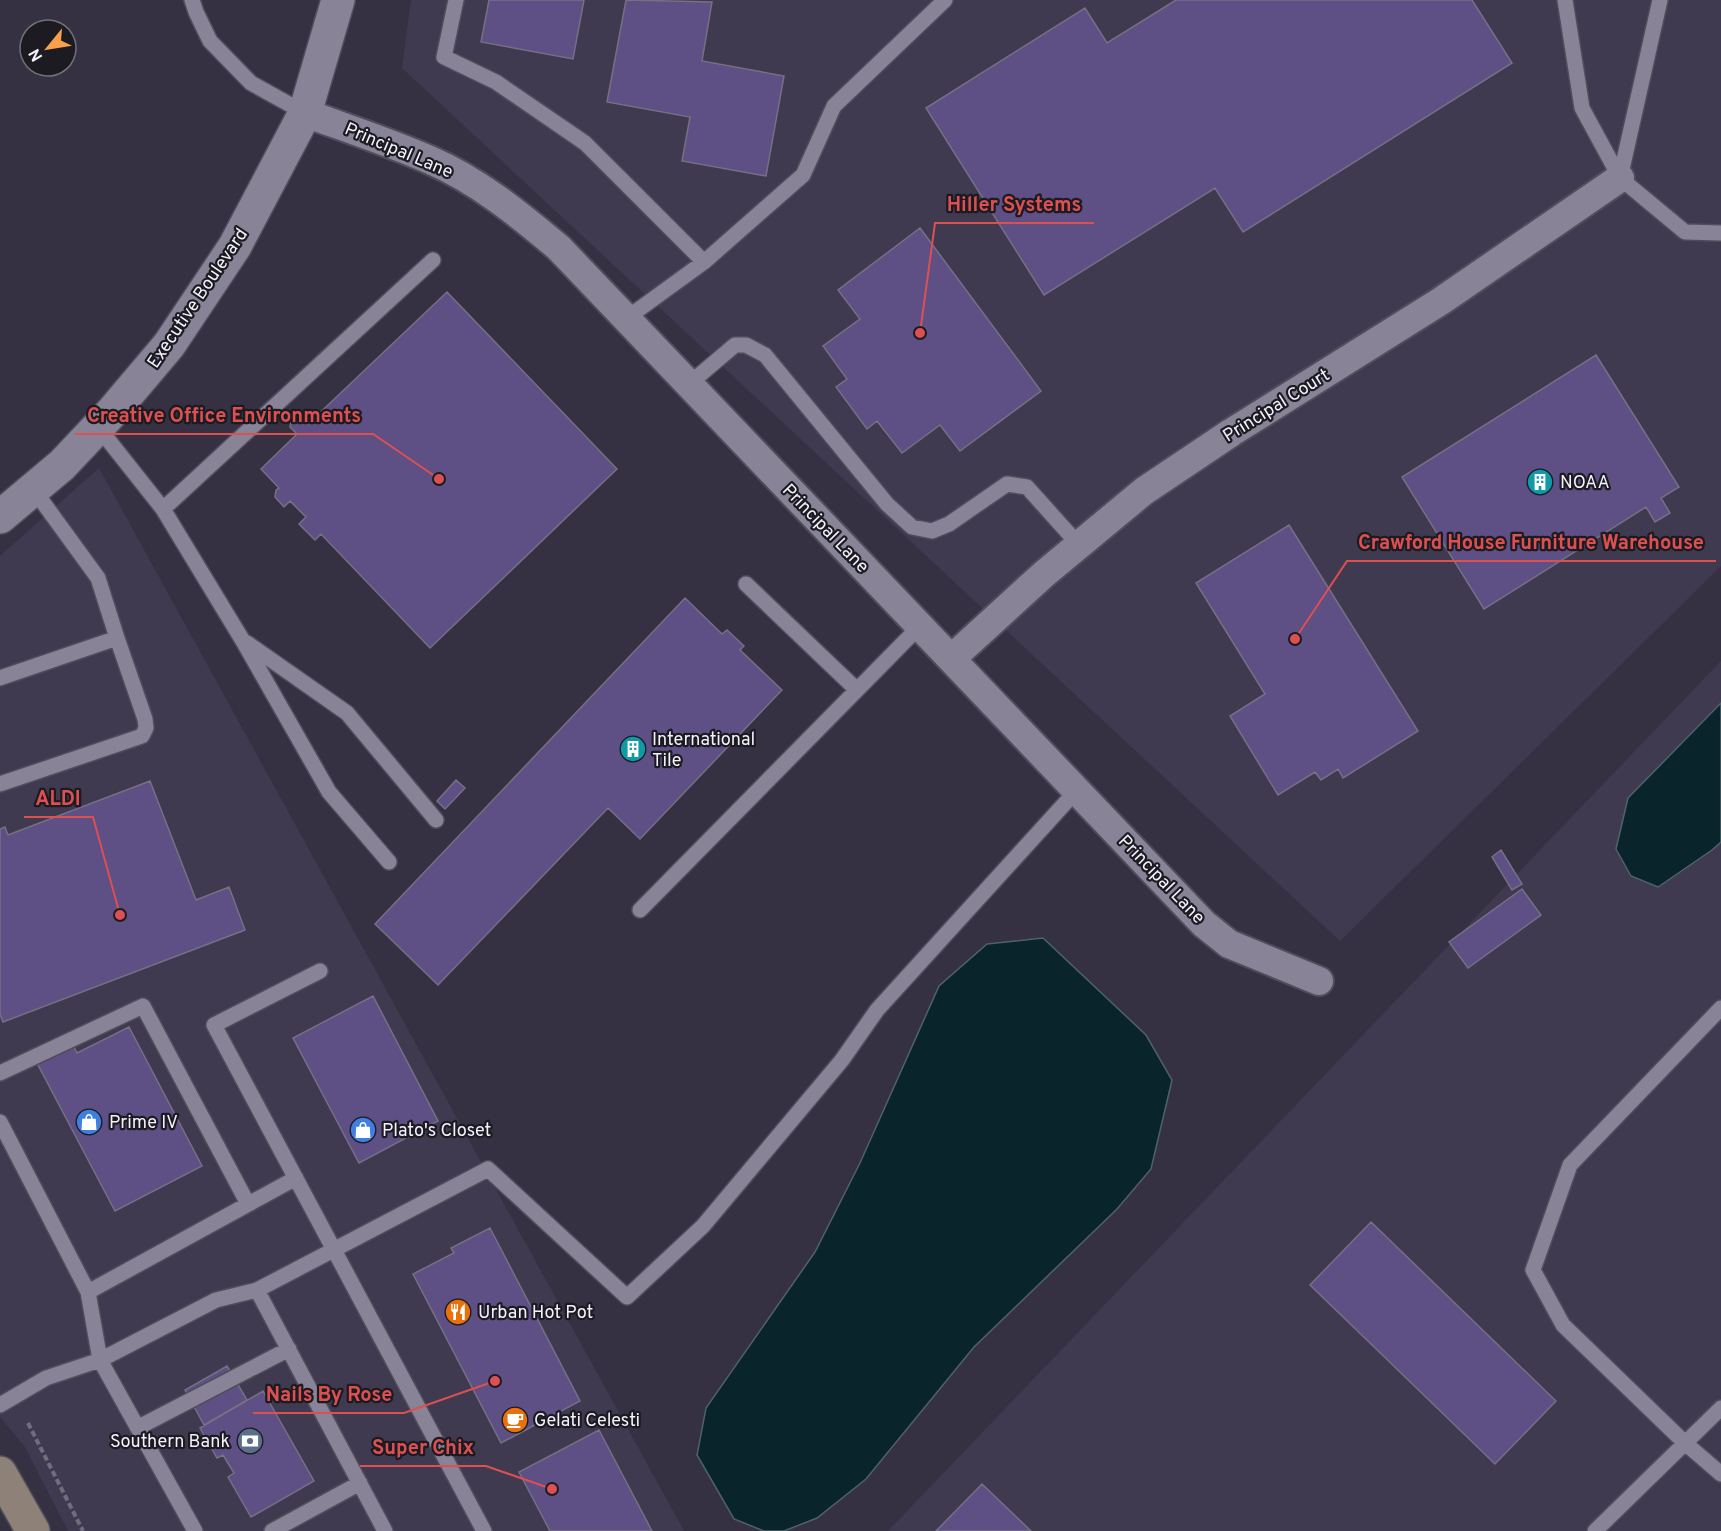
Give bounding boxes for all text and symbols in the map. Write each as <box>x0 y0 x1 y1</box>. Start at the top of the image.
north arrow <box>18 18 78 78</box>
text: N <box>25 45 48 64</box>
street label: Principal Lane <box>341 118 456 185</box>
callout: Hiller Systems <box>935 185 1094 223</box>
text: Hiller Systems <box>947 193 1081 219</box>
street label: Executive Boulevard <box>143 224 254 373</box>
street label: Principal Court <box>1219 364 1335 448</box>
callout: Creative Office Environments <box>75 396 373 434</box>
text: Creative Office Environments <box>87 404 361 430</box>
building icon: NOAA <box>1525 467 1555 497</box>
place label: NOAA <box>1560 472 1610 495</box>
street label: Principal Lane <box>777 480 873 579</box>
callout: Crawford House Furniture Warehouse <box>1347 523 1716 561</box>
text: Crawford House Furniture Warehouse <box>1358 531 1704 557</box>
place label: International Tile <box>652 729 755 773</box>
building icon: International Tile <box>618 734 648 764</box>
callout: ALDI <box>24 779 93 817</box>
text: ALDI <box>35 787 81 813</box>
street label: Principal Lane <box>1113 831 1209 930</box>
shop icon: Prime IV <box>74 1107 104 1137</box>
place label: Prime IV <box>109 1112 178 1135</box>
shop icon: Plato's Closet <box>348 1115 378 1145</box>
place label: Plato's Closet <box>382 1120 491 1143</box>
restaurant icon: Urban Hot Pot <box>443 1297 473 1327</box>
place label: Urban Hot Pot <box>478 1302 593 1325</box>
callout: Nails By Rose <box>253 1375 404 1413</box>
text: Nails By Rose <box>266 1383 392 1409</box>
cafe icon: Gelati Celesti <box>500 1405 530 1435</box>
place label: Gelati Celesti <box>534 1410 640 1433</box>
bank icon: Southern Bank <box>235 1426 265 1456</box>
callout: Super Chix <box>360 1428 486 1466</box>
place label: Southern Bank <box>110 1431 230 1454</box>
text: Super Chix <box>372 1436 474 1462</box>

